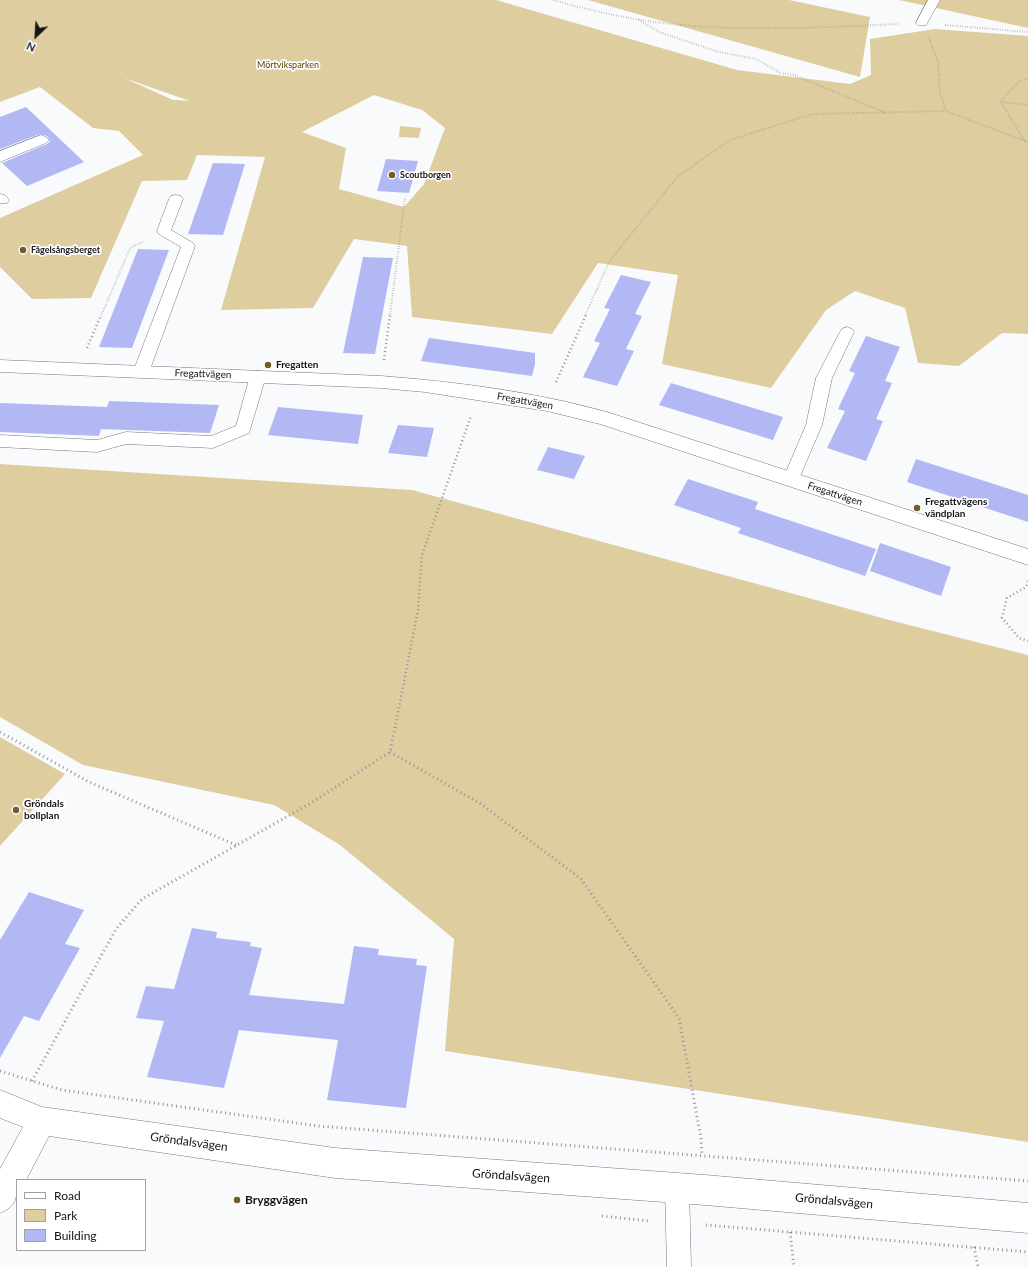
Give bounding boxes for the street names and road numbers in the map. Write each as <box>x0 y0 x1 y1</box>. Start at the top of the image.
street label: Fregattvägen <box>174 367 232 381</box>
street label: Fregattvägen <box>496 390 554 412</box>
street label: Fregattvägen <box>806 480 864 508</box>
street label: Gröndalsvägen <box>149 1129 229 1155</box>
street label: Gröndalsvägen <box>472 1166 550 1186</box>
street label: Gröndalsvägen <box>794 1190 874 1212</box>

